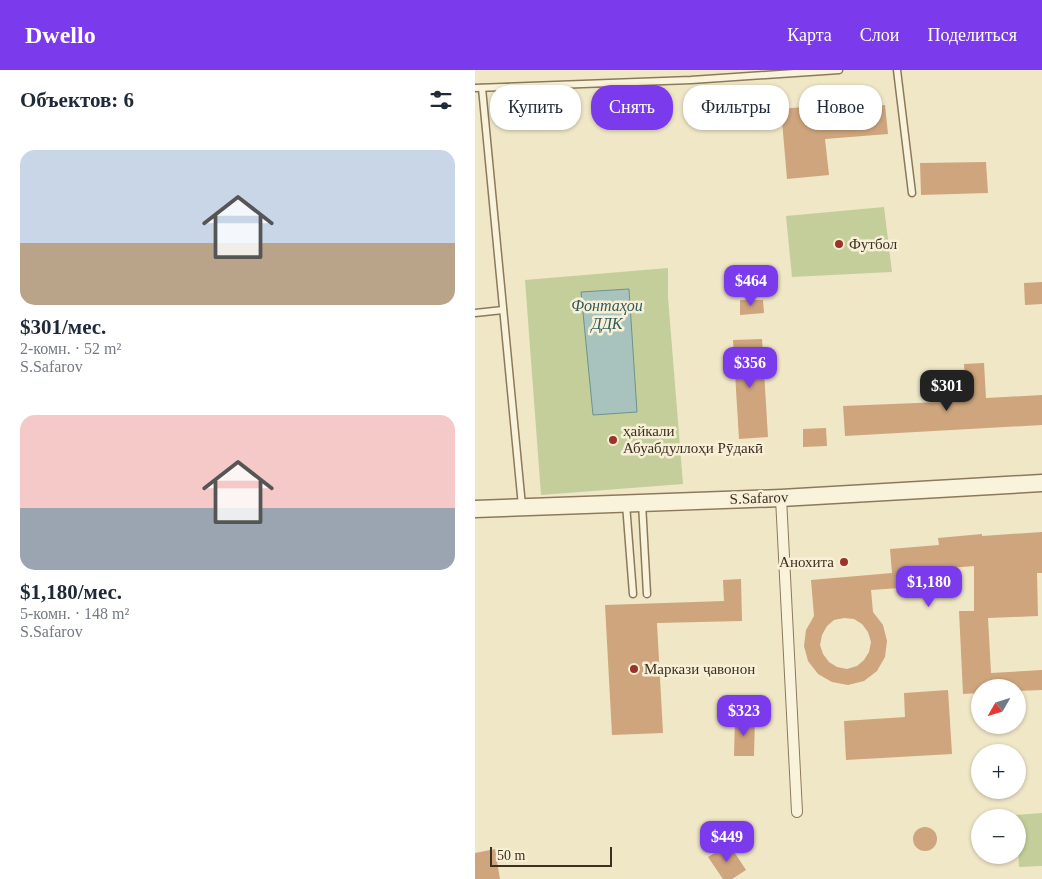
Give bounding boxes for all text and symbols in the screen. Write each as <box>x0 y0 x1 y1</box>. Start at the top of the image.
text: Dwello <box>25 22 96 48</box>
text: Карта <box>787 25 832 45</box>
text: Слои <box>860 25 899 45</box>
text: Поделиться <box>927 25 1017 45</box>
chip: Купить <box>490 85 581 130</box>
chip: Снять <box>591 85 673 130</box>
chip: Фильтры <box>683 85 789 130</box>
chip: Новое <box>799 85 882 130</box>
icon: filters <box>427 86 455 114</box>
text: Объектов: 6 <box>20 88 134 112</box>
icon: home <box>193 182 283 272</box>
place label: Футбол <box>849 236 898 252</box>
marker: Футбол <box>833 238 845 250</box>
pin: $464 <box>721 264 781 307</box>
text: $464 <box>735 272 767 289</box>
water label: Фонтаҳои ДДК <box>571 297 643 333</box>
text: $301/мес. <box>20 315 106 339</box>
text: 2-комн. · 52 m² <box>20 340 121 357</box>
pin: $356 <box>720 346 780 389</box>
text: $356 <box>734 354 766 371</box>
text: S.Safarov <box>20 358 83 375</box>
pin: $301 <box>917 370 977 412</box>
text: $301 <box>931 377 963 394</box>
place label: ҳайкали Абуабдуллоҳи Рӯдакӣ <box>623 423 763 456</box>
marker: ҳайкали Абуабдуллоҳи Рӯдакӣ <box>607 434 619 446</box>
icon: home <box>193 447 283 537</box>
street label: S.Safarov <box>729 489 789 507</box>
place label: Анохита <box>779 554 834 570</box>
marker: Анохита <box>838 556 850 568</box>
pin: $1,180 <box>888 566 970 608</box>
text: $1,180 <box>907 573 951 590</box>
text: $1,180/мес. <box>20 580 122 604</box>
text: 5-комн. · 148 m² <box>20 605 129 622</box>
text: S.Safarov <box>20 623 83 640</box>
place label: Маркази ҷавонон <box>644 661 755 677</box>
marker: Маркази ҷавонон <box>628 663 640 675</box>
north arrow <box>971 679 1026 734</box>
map controls <box>971 679 1026 864</box>
pin: $323 <box>714 694 774 737</box>
text: $323 <box>728 702 760 719</box>
button: + <box>971 744 1026 799</box>
button: − <box>971 809 1026 864</box>
pin: $449 <box>697 820 757 863</box>
text: $449 <box>711 828 743 845</box>
scale bar <box>490 844 613 867</box>
text: 50 m <box>497 848 525 863</box>

